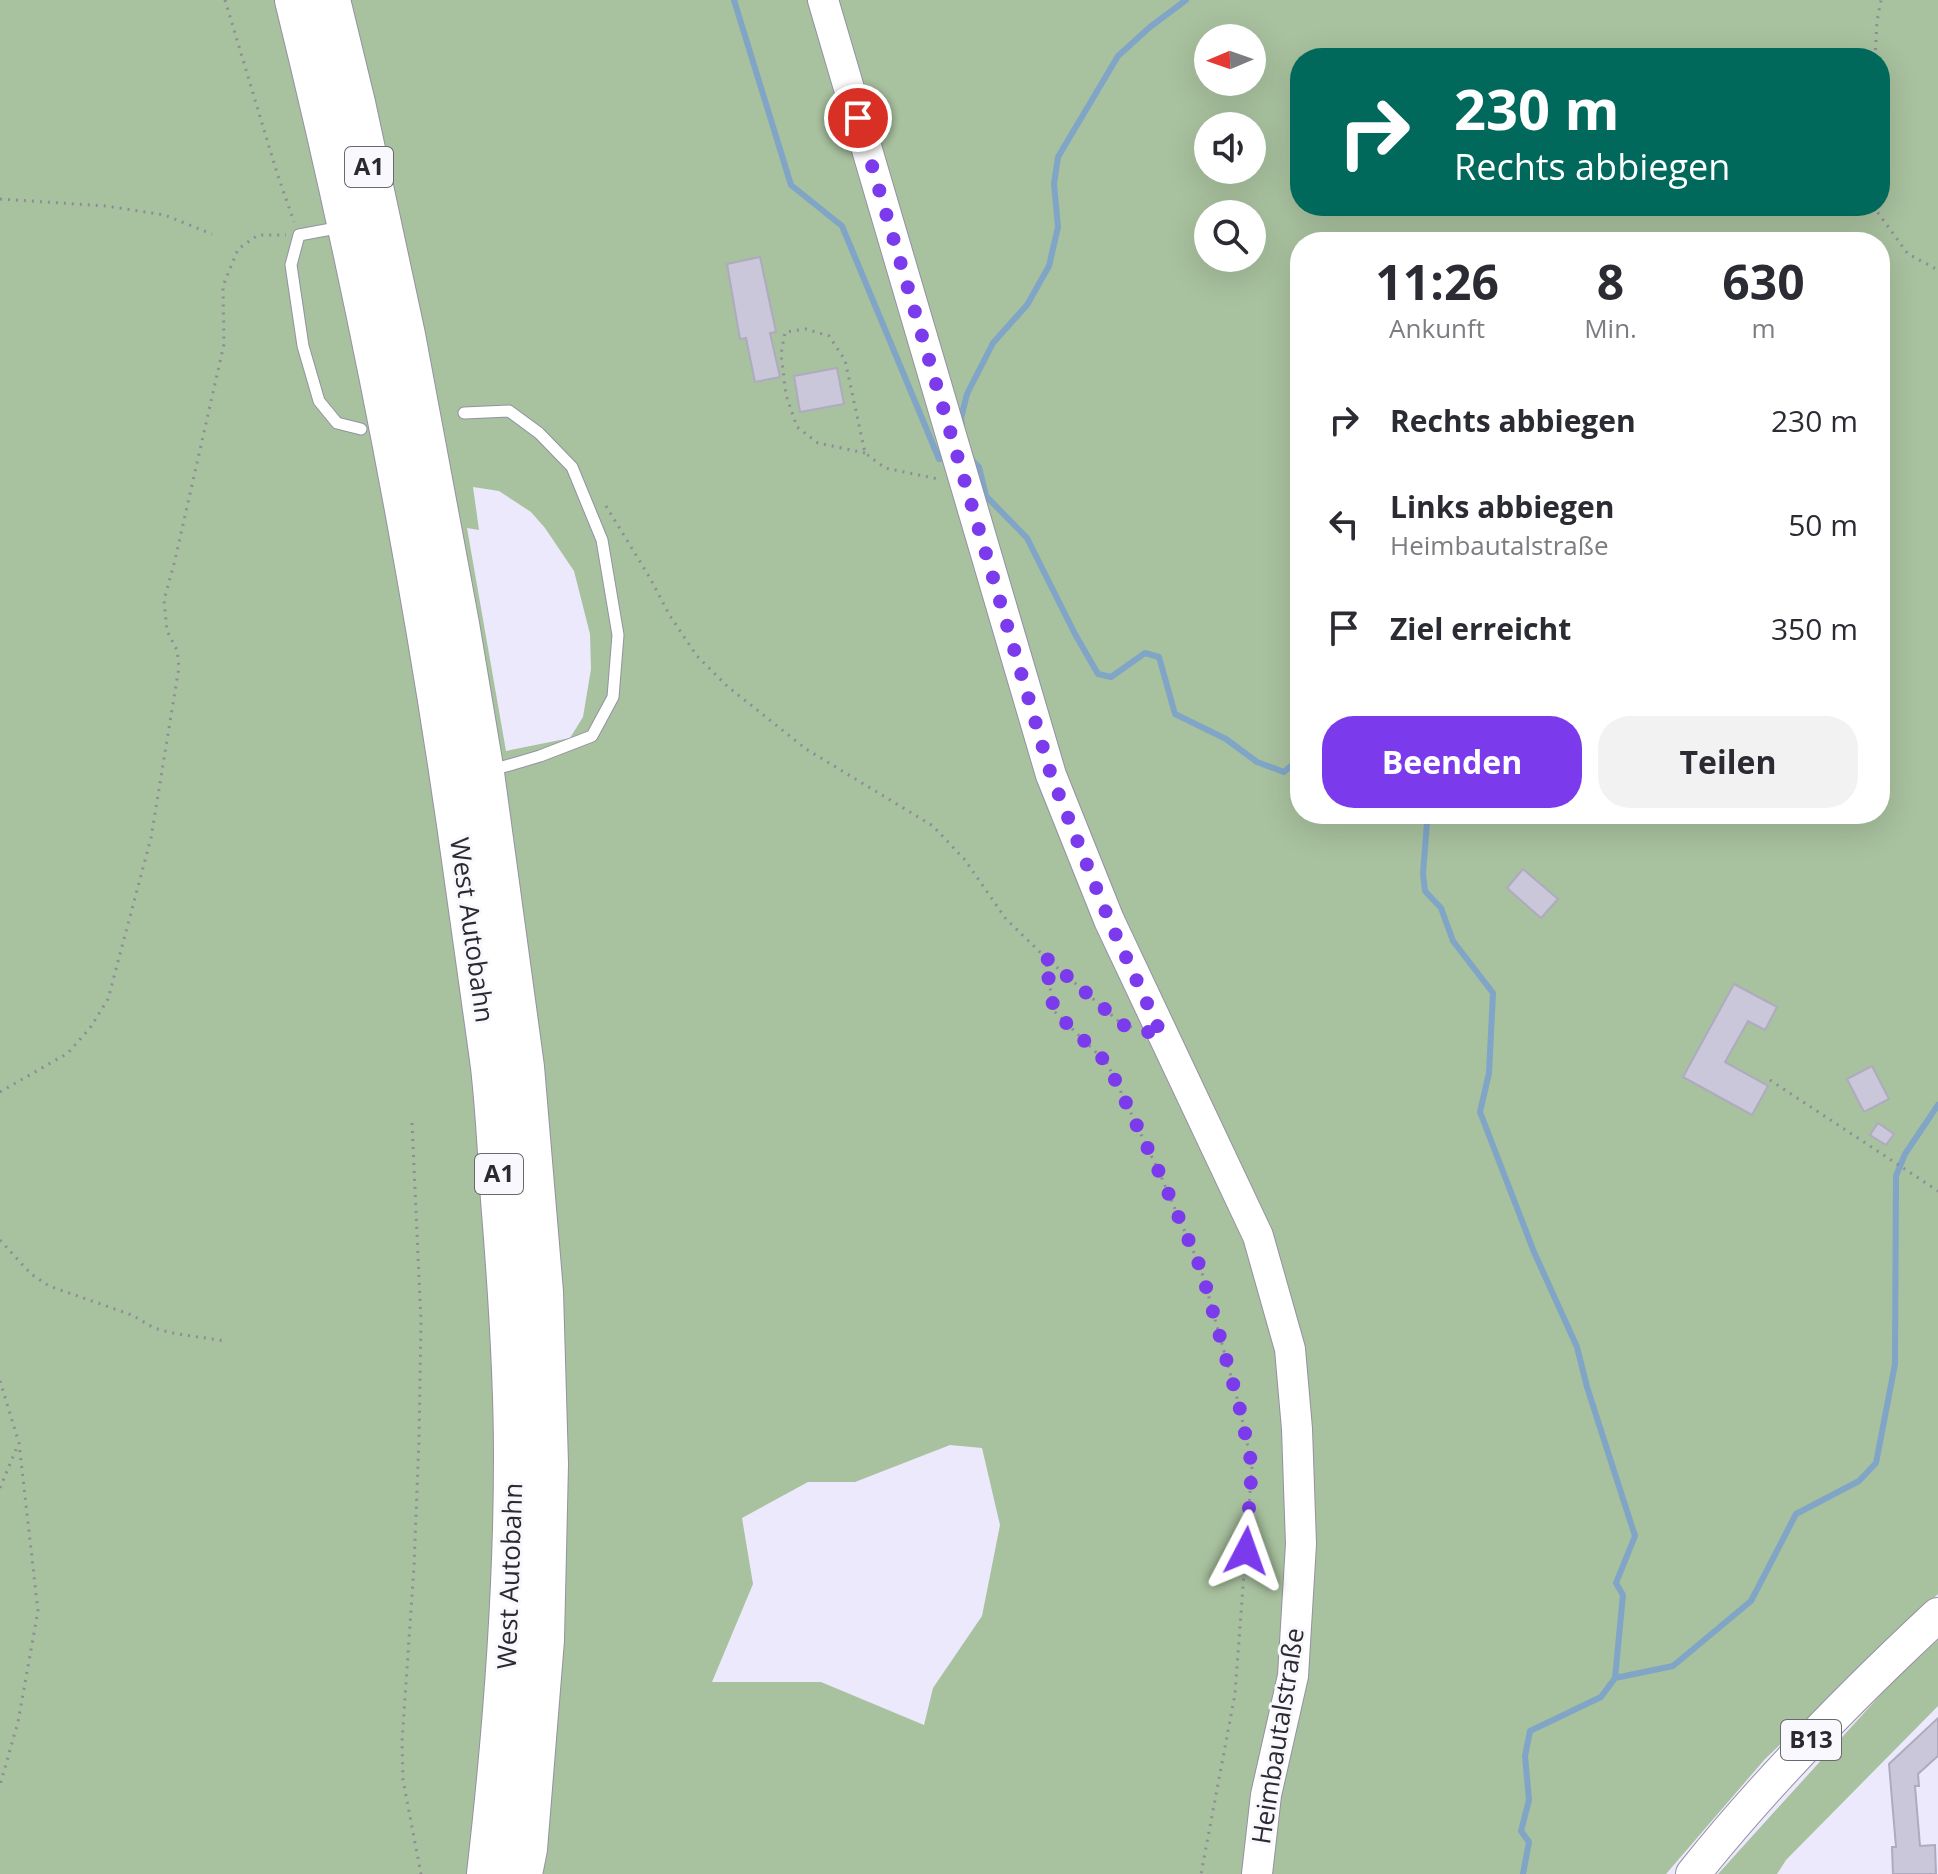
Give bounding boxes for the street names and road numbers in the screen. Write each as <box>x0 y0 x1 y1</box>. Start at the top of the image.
road number: A1 <box>345 147 393 187</box>
street label: West Autobahn <box>442 835 504 1025</box>
road number: A1 <box>475 1154 523 1194</box>
street label: West Autobahn <box>488 1482 530 1670</box>
street label: Heimbautalstraße <box>1242 1625 1312 1847</box>
road number: B13 <box>1781 1720 1841 1760</box>

